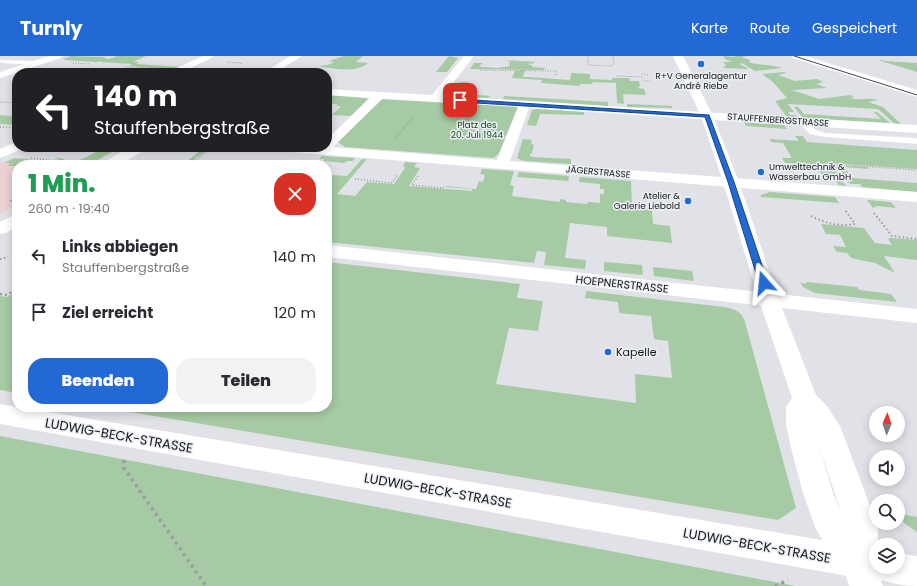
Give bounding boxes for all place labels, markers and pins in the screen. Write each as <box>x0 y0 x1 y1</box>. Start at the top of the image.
marker: R+V Generalagentur André Riebe <box>696 59 706 69</box>
place label: R+V Generalagentur André Riebe <box>655 70 747 92</box>
pin <box>443 83 477 117</box>
place label: Umwelttechnik & Wasserbau GmbH <box>769 161 851 183</box>
marker: Umwelttechnik & Wasserbau GmbH <box>756 167 766 177</box>
place label: Atelier & Galerie Liebold <box>614 190 680 212</box>
marker: Atelier & Galerie Liebold <box>683 196 693 206</box>
place label: Kapelle <box>616 344 657 360</box>
marker: Kapelle <box>603 347 613 357</box>

